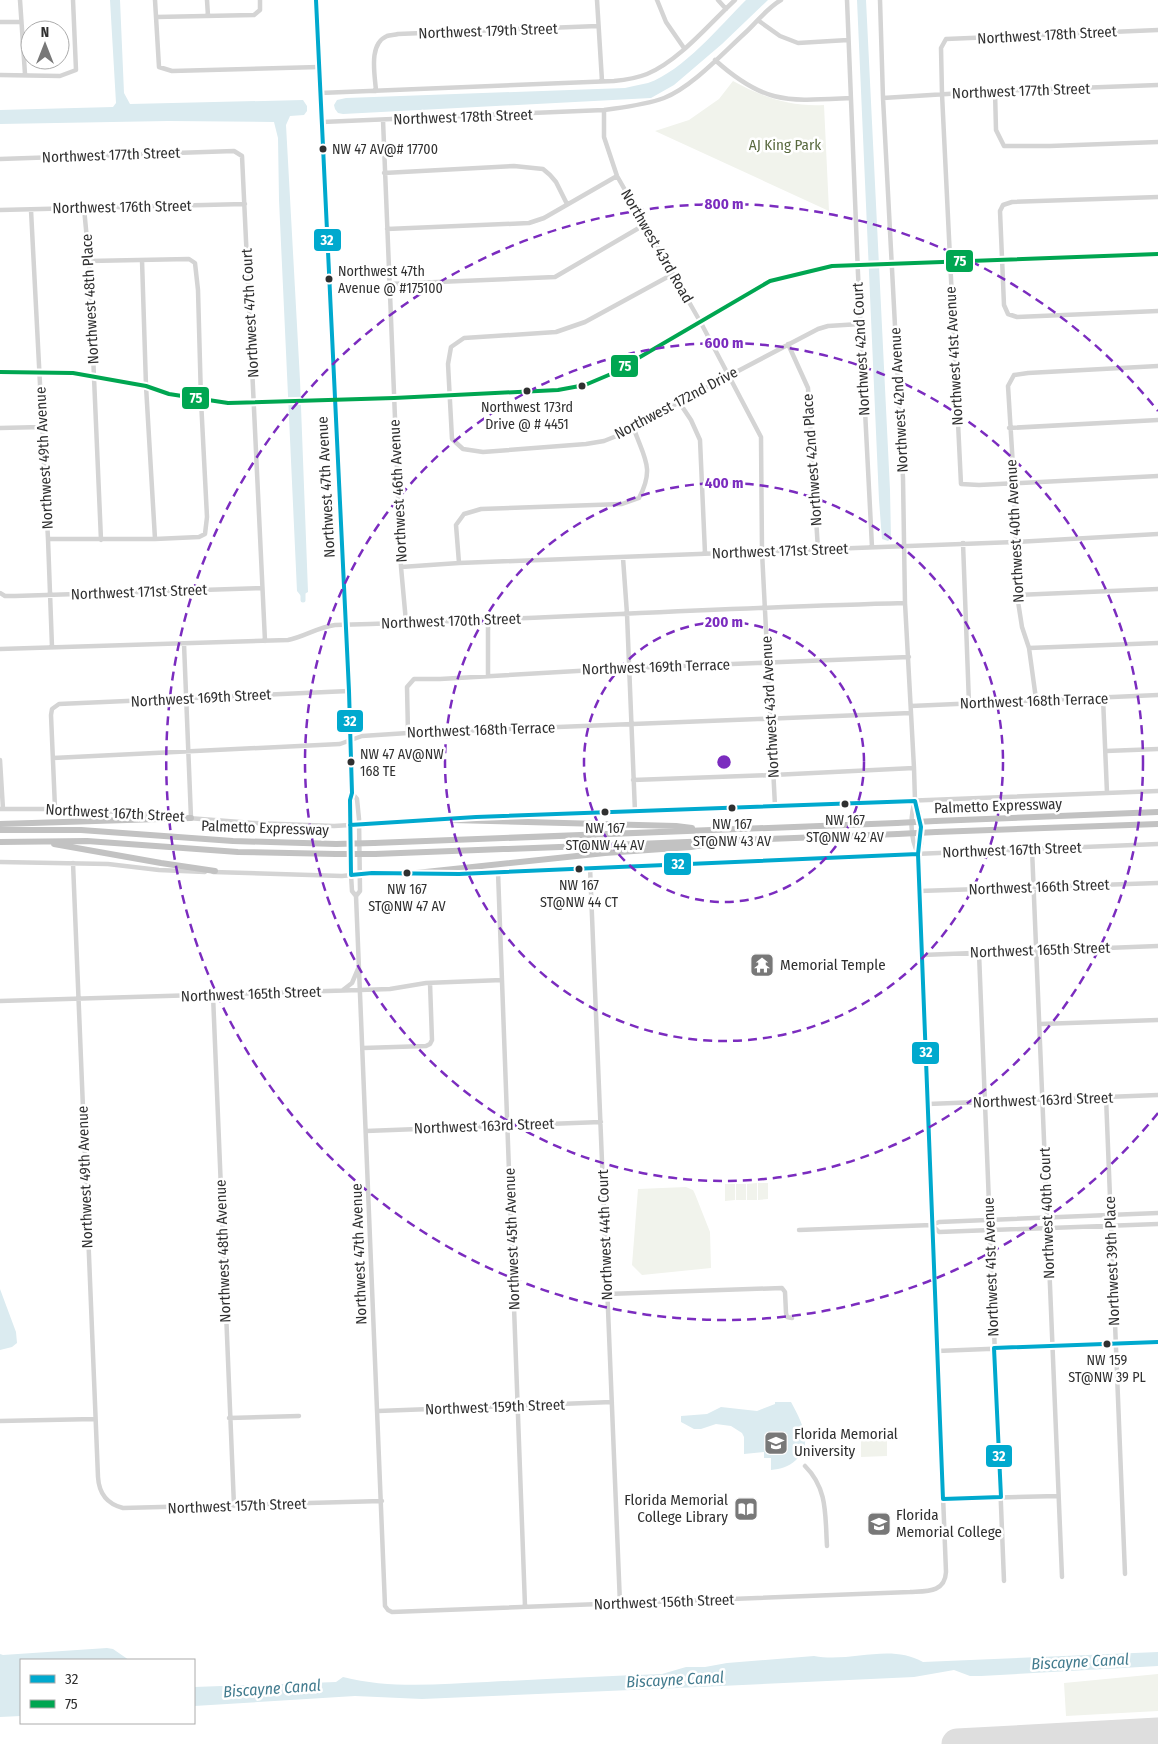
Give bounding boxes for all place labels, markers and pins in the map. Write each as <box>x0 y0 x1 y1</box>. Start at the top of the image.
place label: NW 47 AV@# 17700 <box>332 141 438 158</box>
marker: NW 47 AV@# 17700 <box>318 144 328 154</box>
place label: Northwest 47th Avenue @ #175100 <box>338 263 443 297</box>
marker: Northwest 47th Avenue @ #175100 <box>324 274 334 284</box>
unlabelled marker <box>577 381 587 391</box>
marker: Northwest 173rd Drive @ # 4451 <box>522 386 532 396</box>
place label: Northwest 173rd Drive @ # 4451 <box>481 399 573 433</box>
place label: NW 47 AV@NW 168 TE <box>360 746 444 780</box>
centre of rings <box>715 753 733 771</box>
marker: NW 47 AV@NW 168 TE <box>346 757 356 767</box>
marker: NW 167 ST@NW 42 AV <box>840 799 850 809</box>
marker: NW 167 ST@NW 43 AV <box>727 803 737 813</box>
marker: NW 167 ST@NW 44 AV <box>600 807 610 817</box>
place label: NW 167 ST@NW 42 AV <box>806 812 885 846</box>
place label: NW 167 ST@NW 43 AV <box>693 816 772 850</box>
place label: NW 167 ST@NW 44 AV <box>566 820 645 854</box>
marker: NW 167 ST@NW 44 CT <box>574 864 584 874</box>
marker: NW 167 ST@NW 47 AV <box>402 868 412 878</box>
place label: NW 167 ST@NW 44 CT <box>540 877 618 911</box>
place label: NW 167 ST@NW 47 AV <box>368 881 447 915</box>
temple icon: Memorial Temple <box>749 952 775 978</box>
place label: Memorial Temple <box>780 956 886 974</box>
marker: NW 159 ST@NW 39 PL <box>1102 1339 1112 1349</box>
place label: NW 159 ST@NW 39 PL <box>1068 1352 1146 1386</box>
place label: Florida Memorial University <box>794 1425 898 1460</box>
school or university icon: Florida Memorial University <box>763 1430 789 1456</box>
place label: Florida Memorial College Library <box>624 1491 728 1526</box>
library icon: Florida Memorial College Library <box>733 1496 759 1522</box>
place label: Florida Memorial College <box>896 1506 1002 1541</box>
school or university icon: Florida Memorial College <box>866 1511 892 1537</box>

